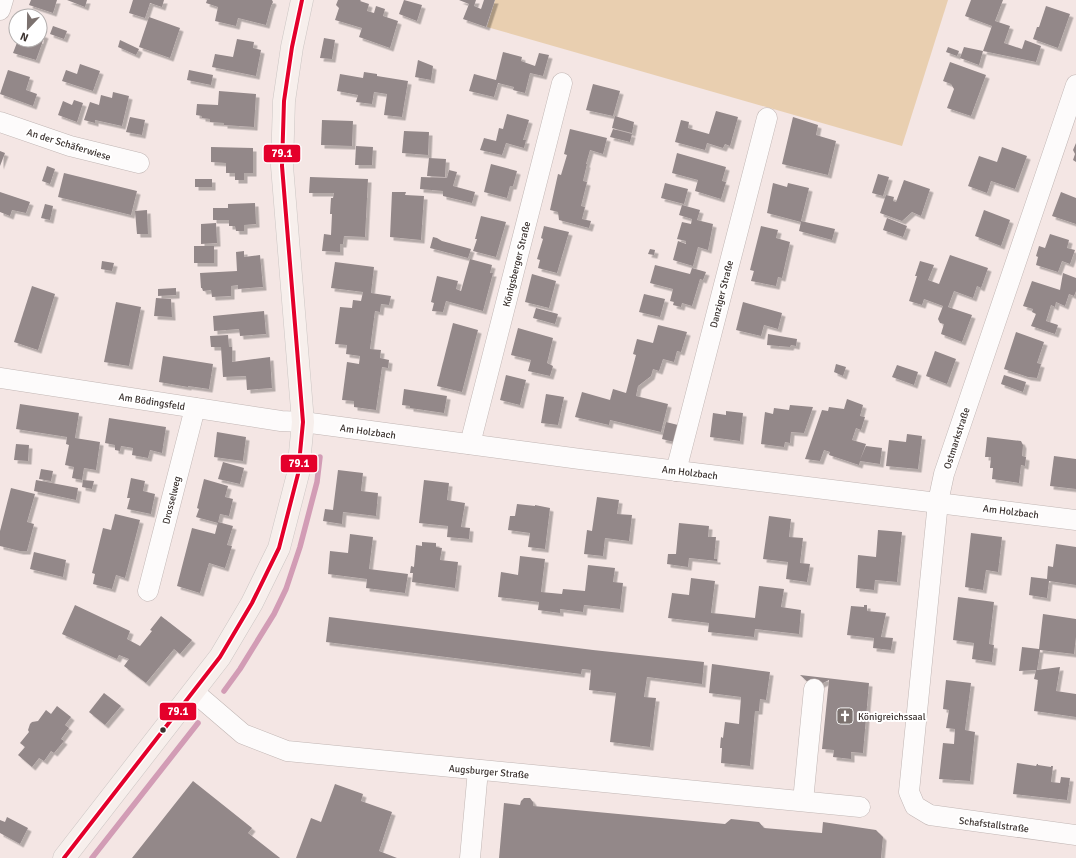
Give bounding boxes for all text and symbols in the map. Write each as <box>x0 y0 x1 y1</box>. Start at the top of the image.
north arrow <box>8 8 48 48</box>
text: N <box>18 29 30 44</box>
street label: An der Schäferwiese <box>25 126 112 163</box>
line badge: 79.1 <box>263 144 301 163</box>
text: 79.1 <box>272 147 293 160</box>
street label: Königsberger Straße <box>501 220 533 308</box>
street label: Danziger Straße <box>708 259 736 329</box>
street label: Am Bödingsfeld <box>118 391 186 413</box>
street label: Ostmarkstraße <box>941 406 973 471</box>
street label: Am Holzbach <box>339 422 397 442</box>
line badge: 79.1 <box>280 454 318 473</box>
text: 79.1 <box>289 457 310 470</box>
street label: Am Holzbach <box>661 464 719 482</box>
street label: Drosselweg <box>160 475 184 526</box>
street label: Am Holzbach <box>982 503 1040 521</box>
line badge: 79.1 <box>159 702 197 721</box>
text: 79.1 <box>168 705 189 718</box>
church icon: Königreichssaal <box>835 706 855 726</box>
place label: Königreichssaal <box>858 711 926 723</box>
unlabelled marker <box>158 725 168 735</box>
street label: Augsburger Straße <box>448 763 530 781</box>
street label: Schafstallstraße <box>958 815 1030 835</box>

